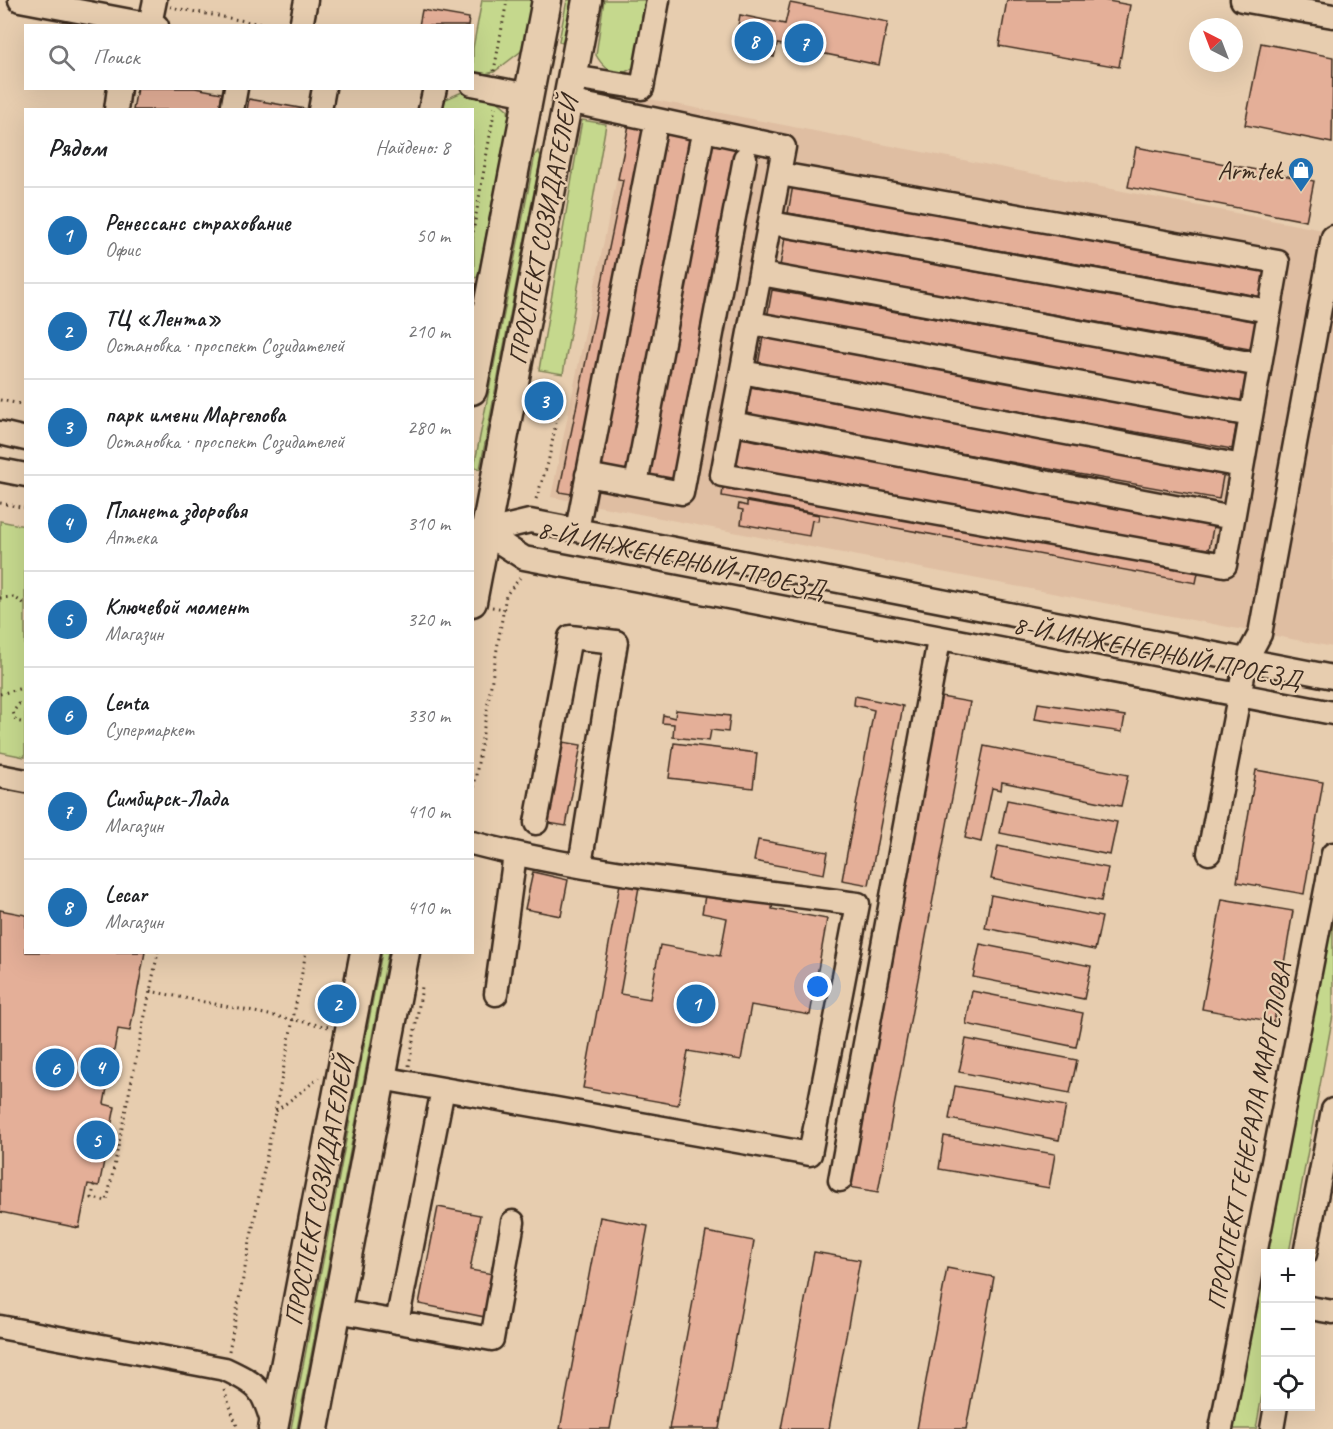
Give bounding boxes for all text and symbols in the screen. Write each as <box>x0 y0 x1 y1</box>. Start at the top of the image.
pin: 8 <box>734 18 774 63</box>
north arrow <box>1189 18 1243 72</box>
pin: 7 <box>784 20 824 66</box>
search box <box>24 24 474 90</box>
icon: search <box>45 41 78 74</box>
text: Поиск <box>93 43 139 71</box>
street label: ПРОСПЕКТ СОЗИДАТЕЛЕЙ <box>501 89 586 367</box>
text: Рядом <box>48 131 106 164</box>
text: Найдено: 8 <box>375 135 450 160</box>
place label: Armtek <box>1217 154 1284 187</box>
shop icon: Armtek <box>1286 155 1316 193</box>
text: Ренессанс страхование <box>105 209 290 237</box>
text: 1 <box>63 223 72 248</box>
text: 50 m <box>416 223 450 248</box>
text: Офис <box>105 237 140 262</box>
text: ТЦ «Лента» <box>105 305 221 333</box>
text: 2 <box>63 319 72 344</box>
text: 210 m <box>407 319 450 344</box>
text: Остановка · проспект Созидателей <box>105 333 344 358</box>
pin: 3 <box>524 378 564 424</box>
text: парк имени Маргелова <box>105 401 286 429</box>
text: 3 <box>63 415 72 440</box>
text: 280 m <box>407 415 450 440</box>
text: Остановка · проспект Созидателей <box>105 429 344 454</box>
text: Планета здоровья <box>105 497 247 525</box>
text: 4 <box>63 511 72 536</box>
text: 310 m <box>407 511 450 536</box>
street label: 8-Й ИНЖЕНЕРНЫЙ ПРОЕЗД <box>535 512 830 606</box>
text: Аптека <box>105 525 157 550</box>
text: Ключевой момент <box>105 593 248 621</box>
text: 5 <box>63 607 72 632</box>
text: 320 m <box>407 607 450 632</box>
street label: 8-Й ИНЖЕНЕРНЫЙ ПРОЕЗД <box>1010 608 1306 696</box>
text: Магазин <box>105 621 163 646</box>
text: Lenta <box>105 689 148 717</box>
text: 6 <box>63 703 72 728</box>
text: 330 m <box>407 703 450 728</box>
text: Супермаркет <box>105 717 194 742</box>
text: Симбирск-Лада <box>105 785 228 813</box>
text: 7 <box>63 799 72 824</box>
text: 410 m <box>407 799 450 824</box>
text: Магазин <box>105 813 163 838</box>
text: Lecar <box>105 881 147 909</box>
text: 8 <box>63 895 72 920</box>
text: 410 m <box>407 895 450 920</box>
text: Магазин <box>105 909 163 934</box>
street label: ПРОСПЕКТ ГЕНЕРАЛА МАРГЕЛОВА <box>1199 958 1299 1312</box>
your location <box>803 972 832 1001</box>
pin: 2 <box>318 982 356 1026</box>
pin: 1 <box>676 982 716 1026</box>
pin: 4 <box>80 1044 120 1090</box>
pin: 6 <box>36 1046 74 1090</box>
street label: ПРОСПЕКТ СОЗИДАТЕЛЕЙ <box>277 1050 362 1328</box>
pin: 5 <box>76 1118 116 1162</box>
map controls <box>1261 1249 1315 1411</box>
button: + <box>1261 1249 1315 1303</box>
button: − <box>1261 1303 1315 1357</box>
button: locate <box>1261 1357 1315 1411</box>

